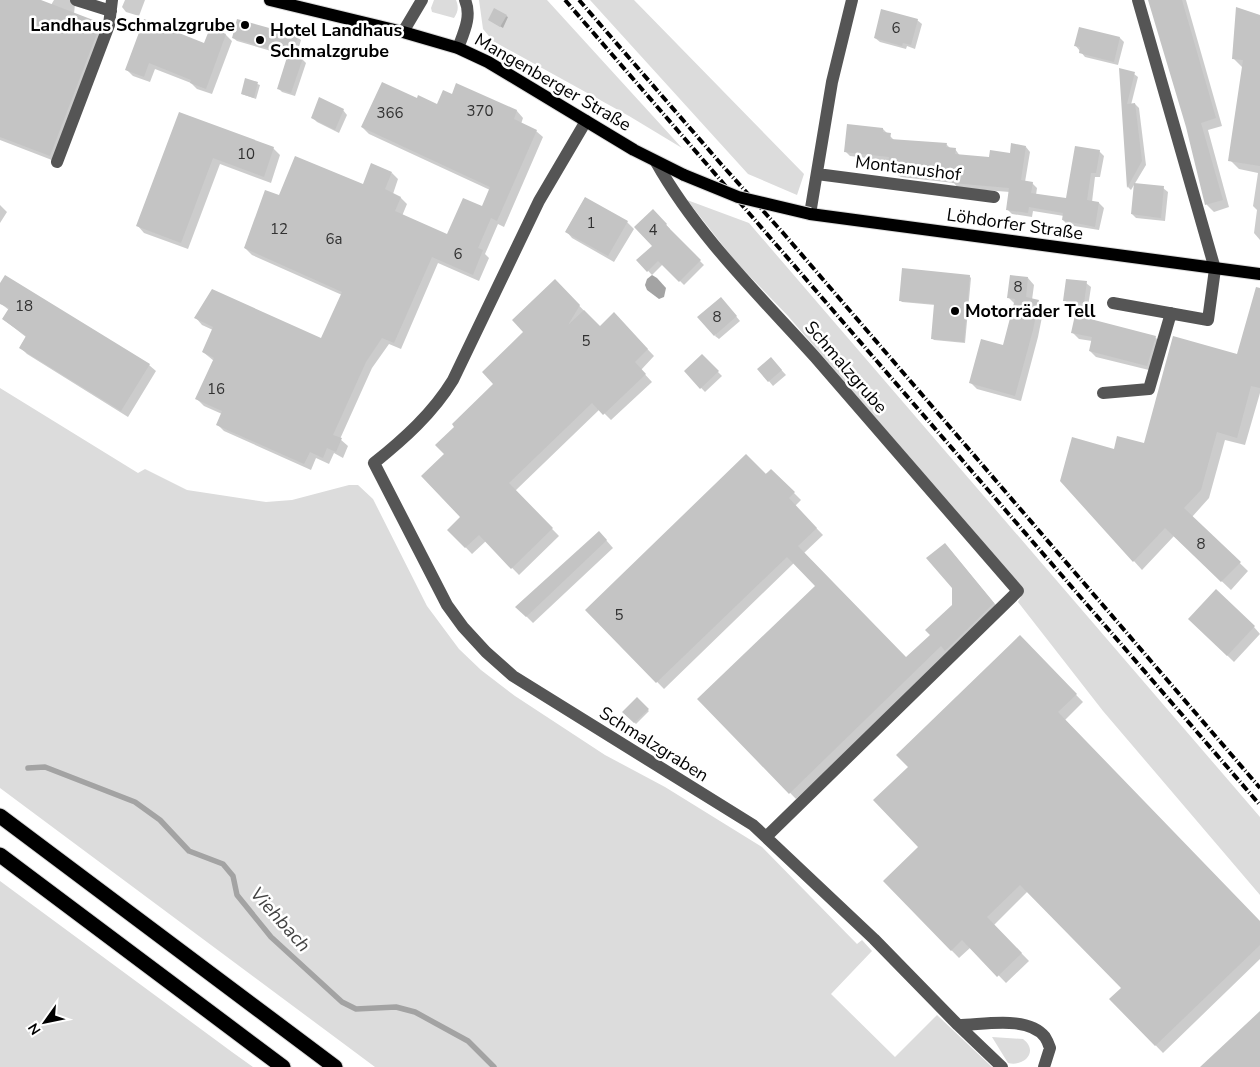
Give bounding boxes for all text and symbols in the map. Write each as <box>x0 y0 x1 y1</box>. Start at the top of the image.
place label: Landhaus Schmalzgrube <box>30 13 235 37</box>
place label: Hotel Landhaus Schmalzgrube <box>270 18 402 63</box>
house number: 6 <box>891 18 901 38</box>
marker: Landhaus Schmalzgrube <box>239 19 251 31</box>
street label: Mangenberger Straße <box>470 27 636 137</box>
marker: Hotel Landhaus Schmalzgrube <box>254 34 266 46</box>
house number: 370 <box>466 101 494 121</box>
house number: 366 <box>376 103 404 123</box>
house number: 10 <box>237 144 255 164</box>
street label: Montanushof <box>854 150 963 187</box>
street label: Löhdorfer Straße <box>945 203 1085 245</box>
house number: 1 <box>586 213 596 233</box>
house number: 12 <box>270 219 288 239</box>
house number: 4 <box>648 220 658 240</box>
house number: 6a <box>326 229 342 249</box>
house number: 6 <box>453 244 463 264</box>
house number: 8 <box>1013 277 1023 297</box>
house number: 18 <box>15 296 33 316</box>
place label: Motorräder Tell <box>965 299 1096 323</box>
marker: Motorräder Tell <box>949 305 961 317</box>
house number: 8 <box>712 307 722 327</box>
street label: Schmalzgrube <box>799 316 893 418</box>
house number: 5 <box>581 331 591 351</box>
house number: 16 <box>207 379 225 399</box>
house number: 8 <box>1196 534 1206 554</box>
house number: 5 <box>614 605 624 625</box>
street label: Schmalzgraben <box>595 701 713 787</box>
water label: Viehbach <box>244 882 316 958</box>
north arrow <box>20 997 70 1047</box>
text: N <box>24 1019 45 1038</box>

